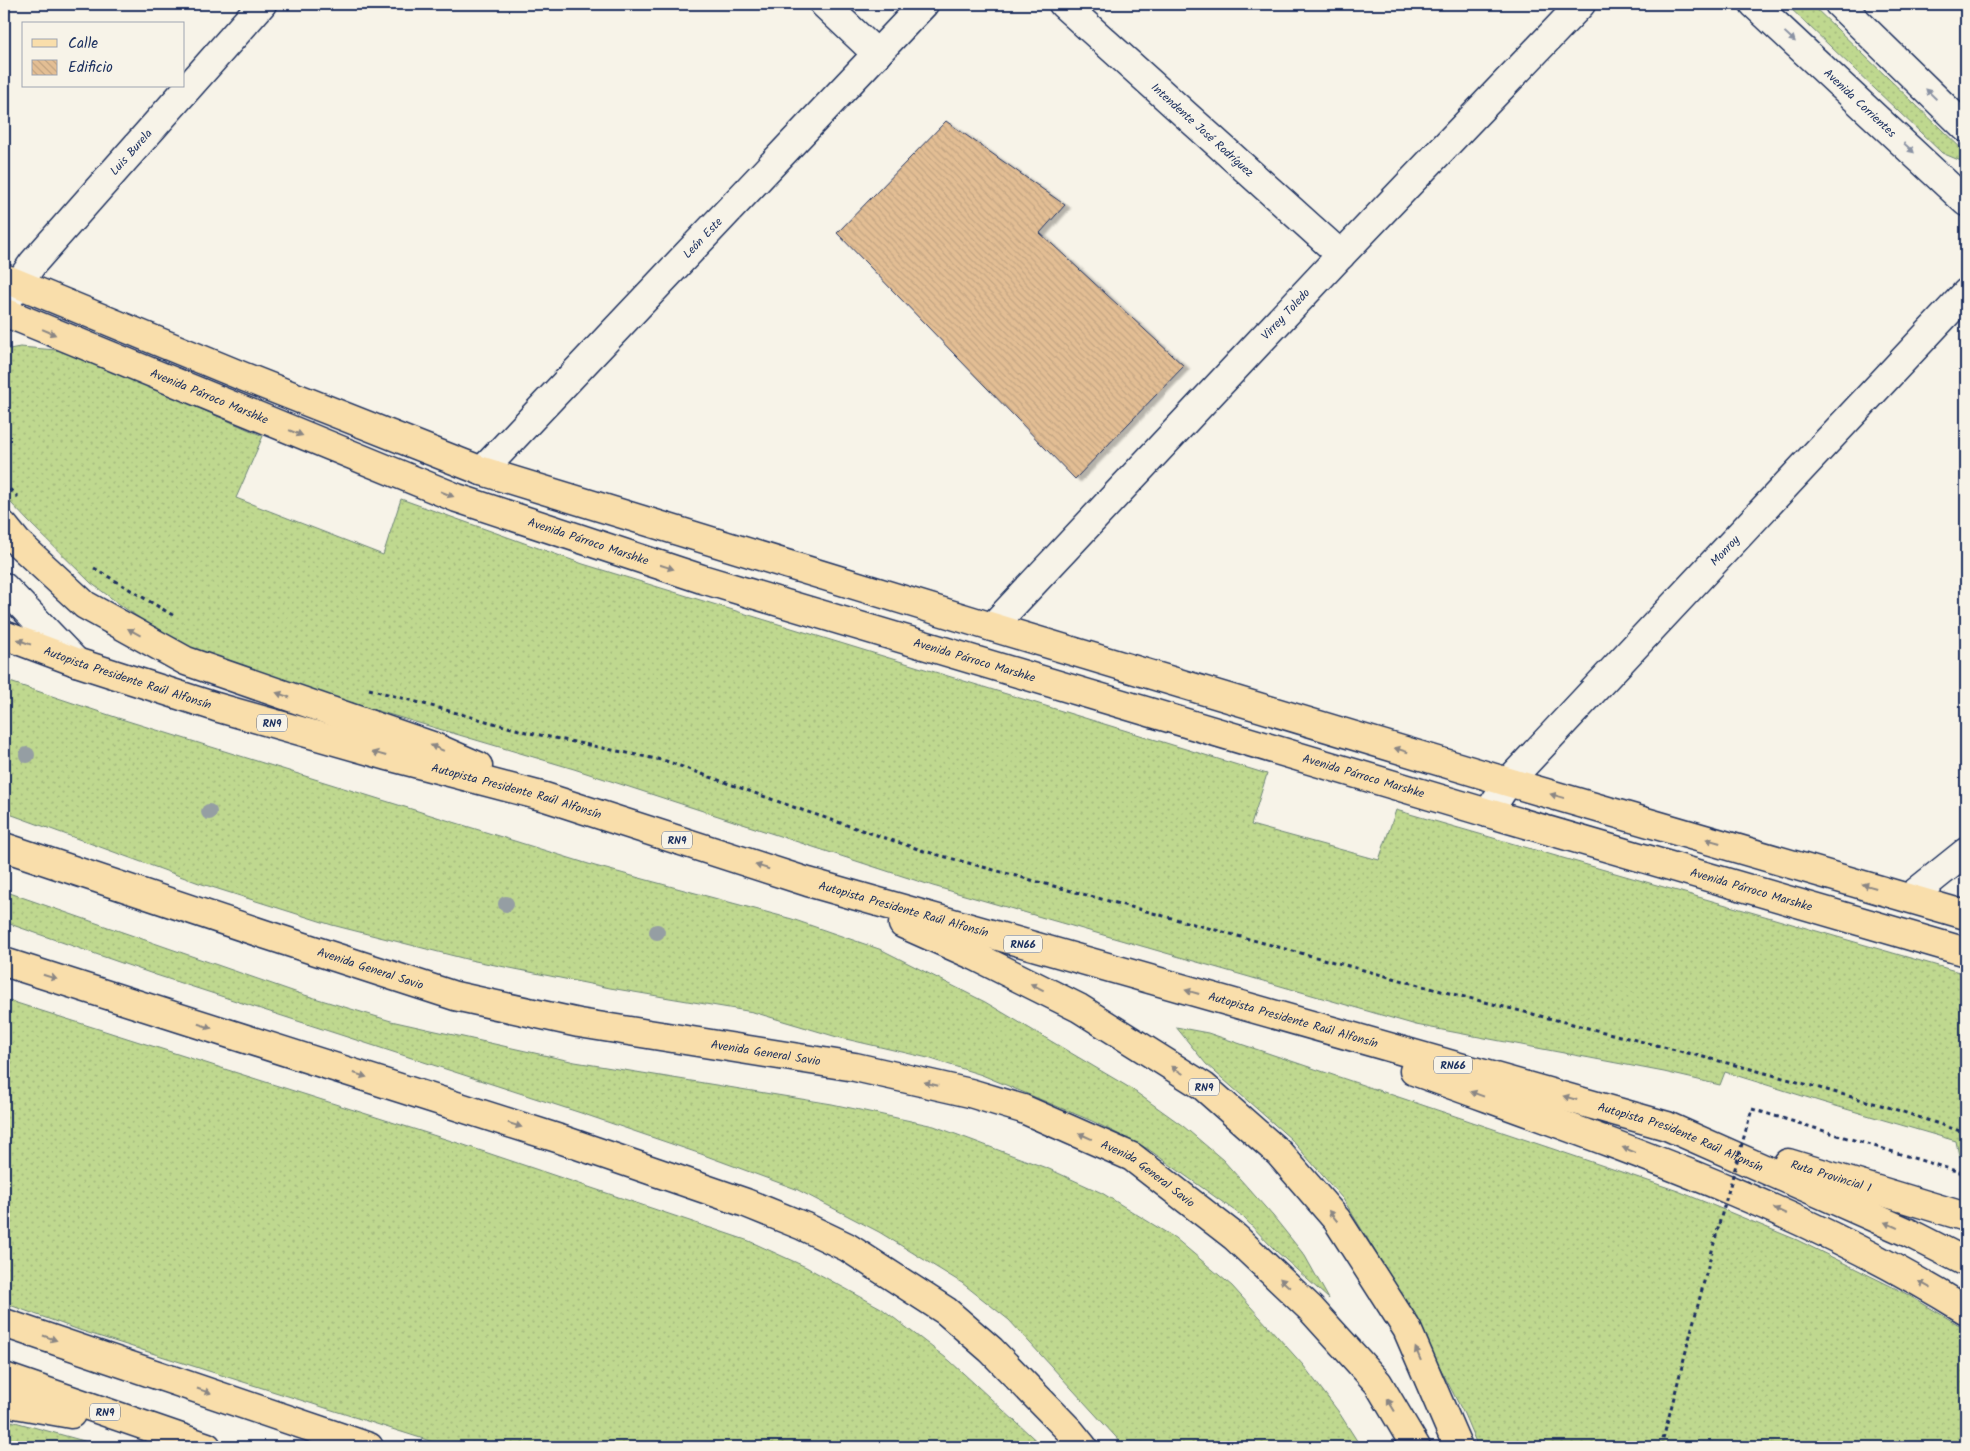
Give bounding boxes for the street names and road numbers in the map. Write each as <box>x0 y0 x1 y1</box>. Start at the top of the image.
street label: Avenida Corrientes <box>1819 64 1900 142</box>
street label: Intendente José Rodríguez <box>1146 79 1258 182</box>
street label: Luis Burela <box>106 125 157 180</box>
street label: León Este <box>679 213 728 263</box>
street label: Virrey Toledo <box>1257 284 1315 345</box>
street label: Avenida Párroco Marshke <box>147 364 272 430</box>
street label: Avenida Párroco Marshke <box>525 513 652 571</box>
street label: Monroy <box>1706 531 1745 571</box>
street label: Avenida Párroco Marshke <box>911 633 1038 688</box>
street label: Autopista Presidente Raúl Alfonsín <box>41 642 214 715</box>
road number: RN9 <box>257 714 287 731</box>
street label: Avenida Párroco Marshke <box>1300 749 1427 804</box>
street label: Autopista Presidente Raúl Alfonsín <box>429 759 604 825</box>
road number: RN9 <box>662 832 692 848</box>
street label: Avenida Párroco Marshke <box>1688 863 1815 917</box>
street label: Autopista Presidente Raúl Alfonsín <box>816 877 991 943</box>
road number: RN66 <box>1004 936 1042 952</box>
street label: Avenida General Savio <box>315 943 426 995</box>
street label: Autopista Presidente Raúl Alfonsín <box>1206 987 1380 1053</box>
street label: Avenida General Savio <box>709 1035 822 1071</box>
road number: RN66 <box>1434 1056 1472 1074</box>
road number: RN9 <box>1189 1078 1219 1096</box>
street label: Autopista Presidente Raúl Alfonsín <box>1596 1098 1766 1177</box>
street label: Avenida General Savio <box>1098 1135 1199 1213</box>
street label: Ruta Provincial 1 <box>1788 1155 1874 1198</box>
road number: RN9 <box>90 1404 120 1420</box>

